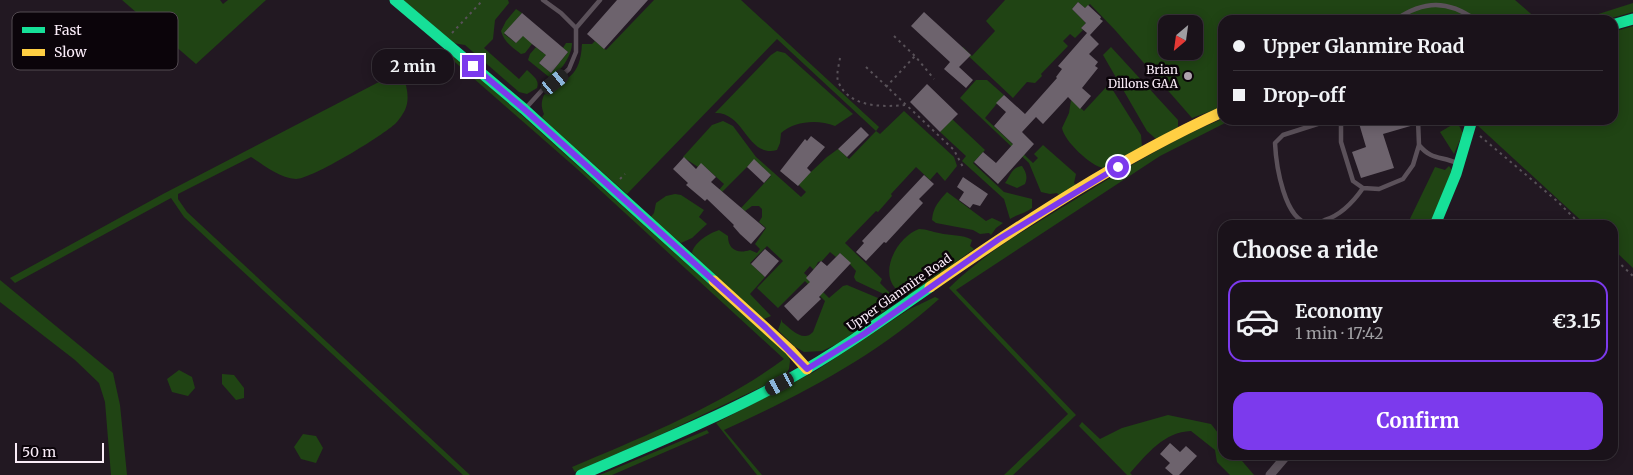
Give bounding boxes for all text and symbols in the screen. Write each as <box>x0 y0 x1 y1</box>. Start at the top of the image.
legend <box>12 12 178 70</box>
north arrow <box>1158 15 1202 60</box>
map controls <box>1158 15 1203 60</box>
text: Fast <box>54 21 82 39</box>
text: Upper Glanmire Road <box>1263 34 1465 58</box>
text: Slow <box>54 43 87 61</box>
callout: 2 min <box>373 48 456 84</box>
route end <box>462 55 484 77</box>
text: 2 min <box>390 56 436 76</box>
place label: Brian Dillons GAA <box>1108 62 1179 91</box>
car <box>538 67 571 97</box>
marker: Brian Dillons GAA <box>1182 70 1194 82</box>
text: Drop-off <box>1263 83 1345 107</box>
route start <box>1107 156 1129 178</box>
text: Choose a ride <box>1233 236 1378 264</box>
street label: Upper Glanmire Road <box>844 250 954 334</box>
icon: car <box>1235 299 1280 344</box>
text: Economy <box>1295 299 1383 323</box>
text: €3.15 <box>1552 309 1601 333</box>
text: 1 min · 17:42 <box>1295 323 1383 343</box>
car <box>763 370 796 398</box>
button: Confirm <box>1233 392 1603 450</box>
scale bar <box>15 440 104 463</box>
text: 50 m <box>22 443 56 461</box>

